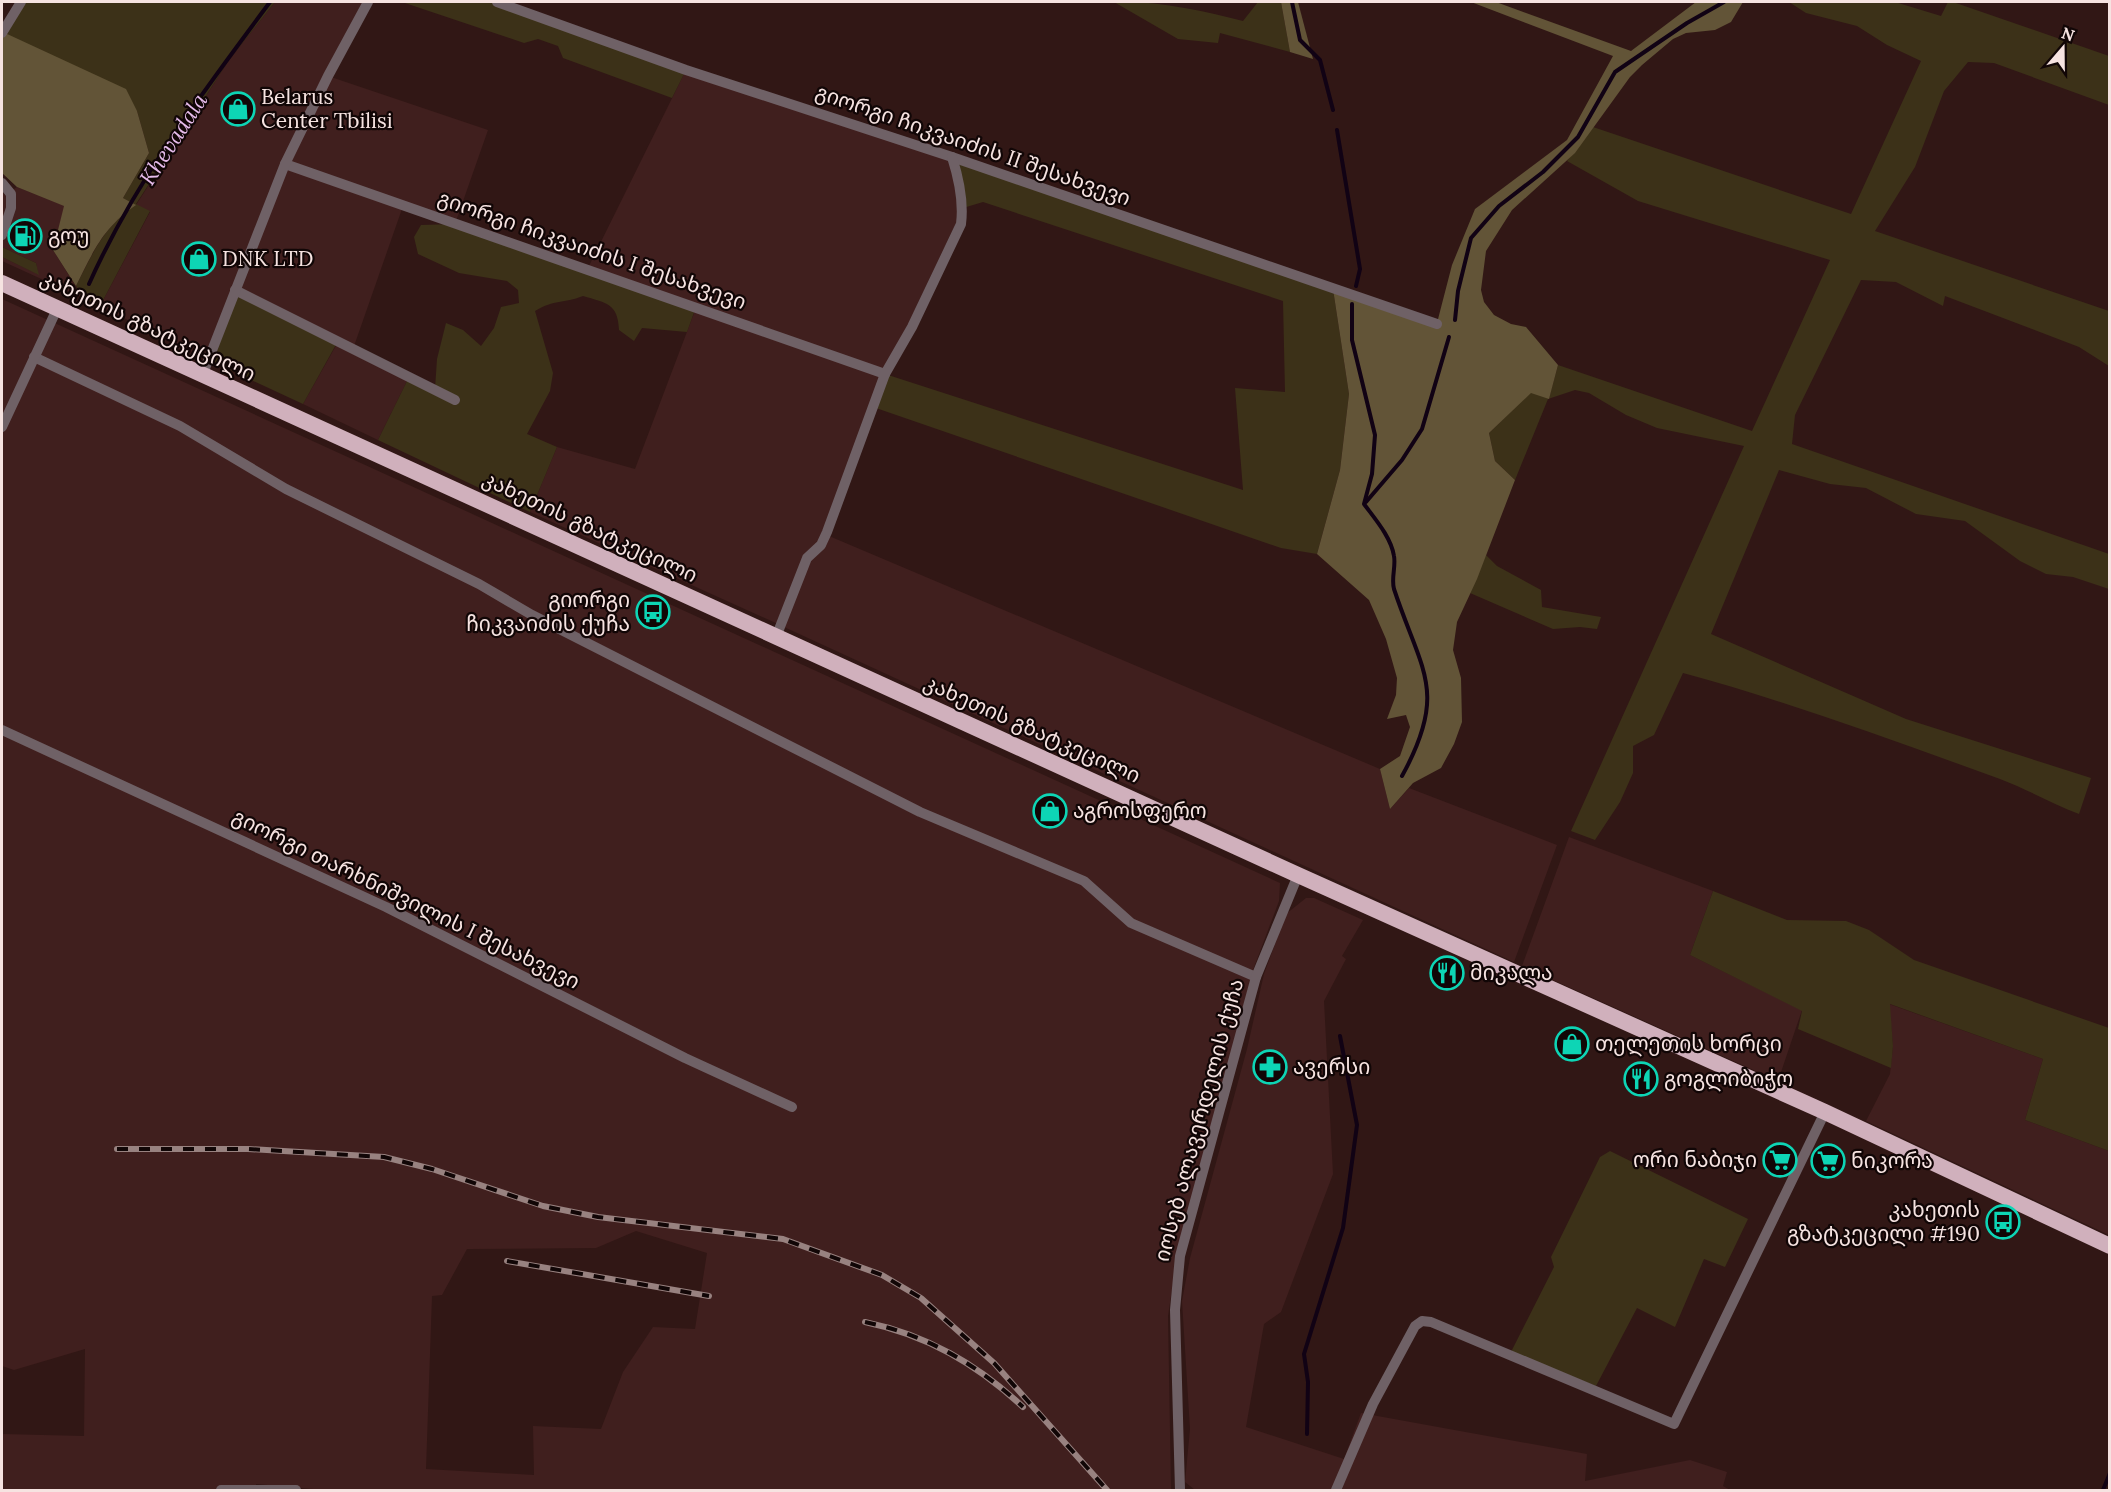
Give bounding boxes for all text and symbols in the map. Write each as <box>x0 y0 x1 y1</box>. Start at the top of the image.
north arrow <box>2033 18 2093 78</box>
text: N <box>2059 22 2077 45</box>
street label: გიორგი ჩიკვაიძის II შესახვევი <box>812 78 1134 211</box>
place label: Belarus Center Tbilisi <box>261 83 393 134</box>
water label: Khevadala <box>133 87 214 190</box>
shop icon: Belarus Center Tbilisi <box>220 91 256 127</box>
street label: გიორგი ჩიკვაიძის I შესახვევი <box>434 184 750 315</box>
fuel station icon: გოუ <box>7 218 43 254</box>
place label: გოუ <box>48 222 89 249</box>
shop icon: DNK LTD <box>181 241 217 277</box>
place label: DNK LTD <box>222 245 313 272</box>
street label: კახეთის გზატკეცილი <box>36 264 260 387</box>
street label: კახეთის გზატკეცილი <box>478 465 702 588</box>
place label: გიორგი ჩიკვაიძის ქუჩა <box>466 586 630 637</box>
bus stop icon: გიორგი ჩიკვაიძის ქუჩა <box>635 594 671 630</box>
street label: კახეთის გზატკეცილი <box>920 669 1145 789</box>
shop icon: აგროსფერო <box>1032 793 1068 829</box>
place label: აგროსფერო <box>1073 797 1207 824</box>
street label: გიორგი თარხნიშვილის I შესახვევი <box>228 802 584 995</box>
restaurant icon: მიკალა <box>1429 955 1465 991</box>
place label: მიკალა <box>1470 959 1553 986</box>
street label: იოსებ ალავერდელის ქუჩა <box>1148 976 1249 1264</box>
shop icon: თელეთის ხორცი <box>1554 1026 1590 1062</box>
place label: თელეთის ხორცი <box>1595 1030 1782 1057</box>
pharmacy icon: ავერსი <box>1252 1049 1288 1085</box>
place label: ავერსი <box>1293 1053 1370 1080</box>
restaurant icon: გოგლიბიჭო <box>1623 1061 1659 1097</box>
place label: გოგლიბიჭო <box>1664 1065 1793 1092</box>
supermarket icon: ორი ნაბიჯი <box>1762 1142 1798 1178</box>
supermarket icon: ნიკორა <box>1810 1143 1846 1179</box>
place label: ორი ნაბიჯი <box>1633 1146 1757 1173</box>
place label: ნიკორა <box>1851 1147 1933 1174</box>
place label: კახეთის გზატკეცილი #190 <box>1787 1196 1980 1247</box>
bus stop icon: კახეთის გზატკეცილი #190 <box>1985 1204 2021 1240</box>

